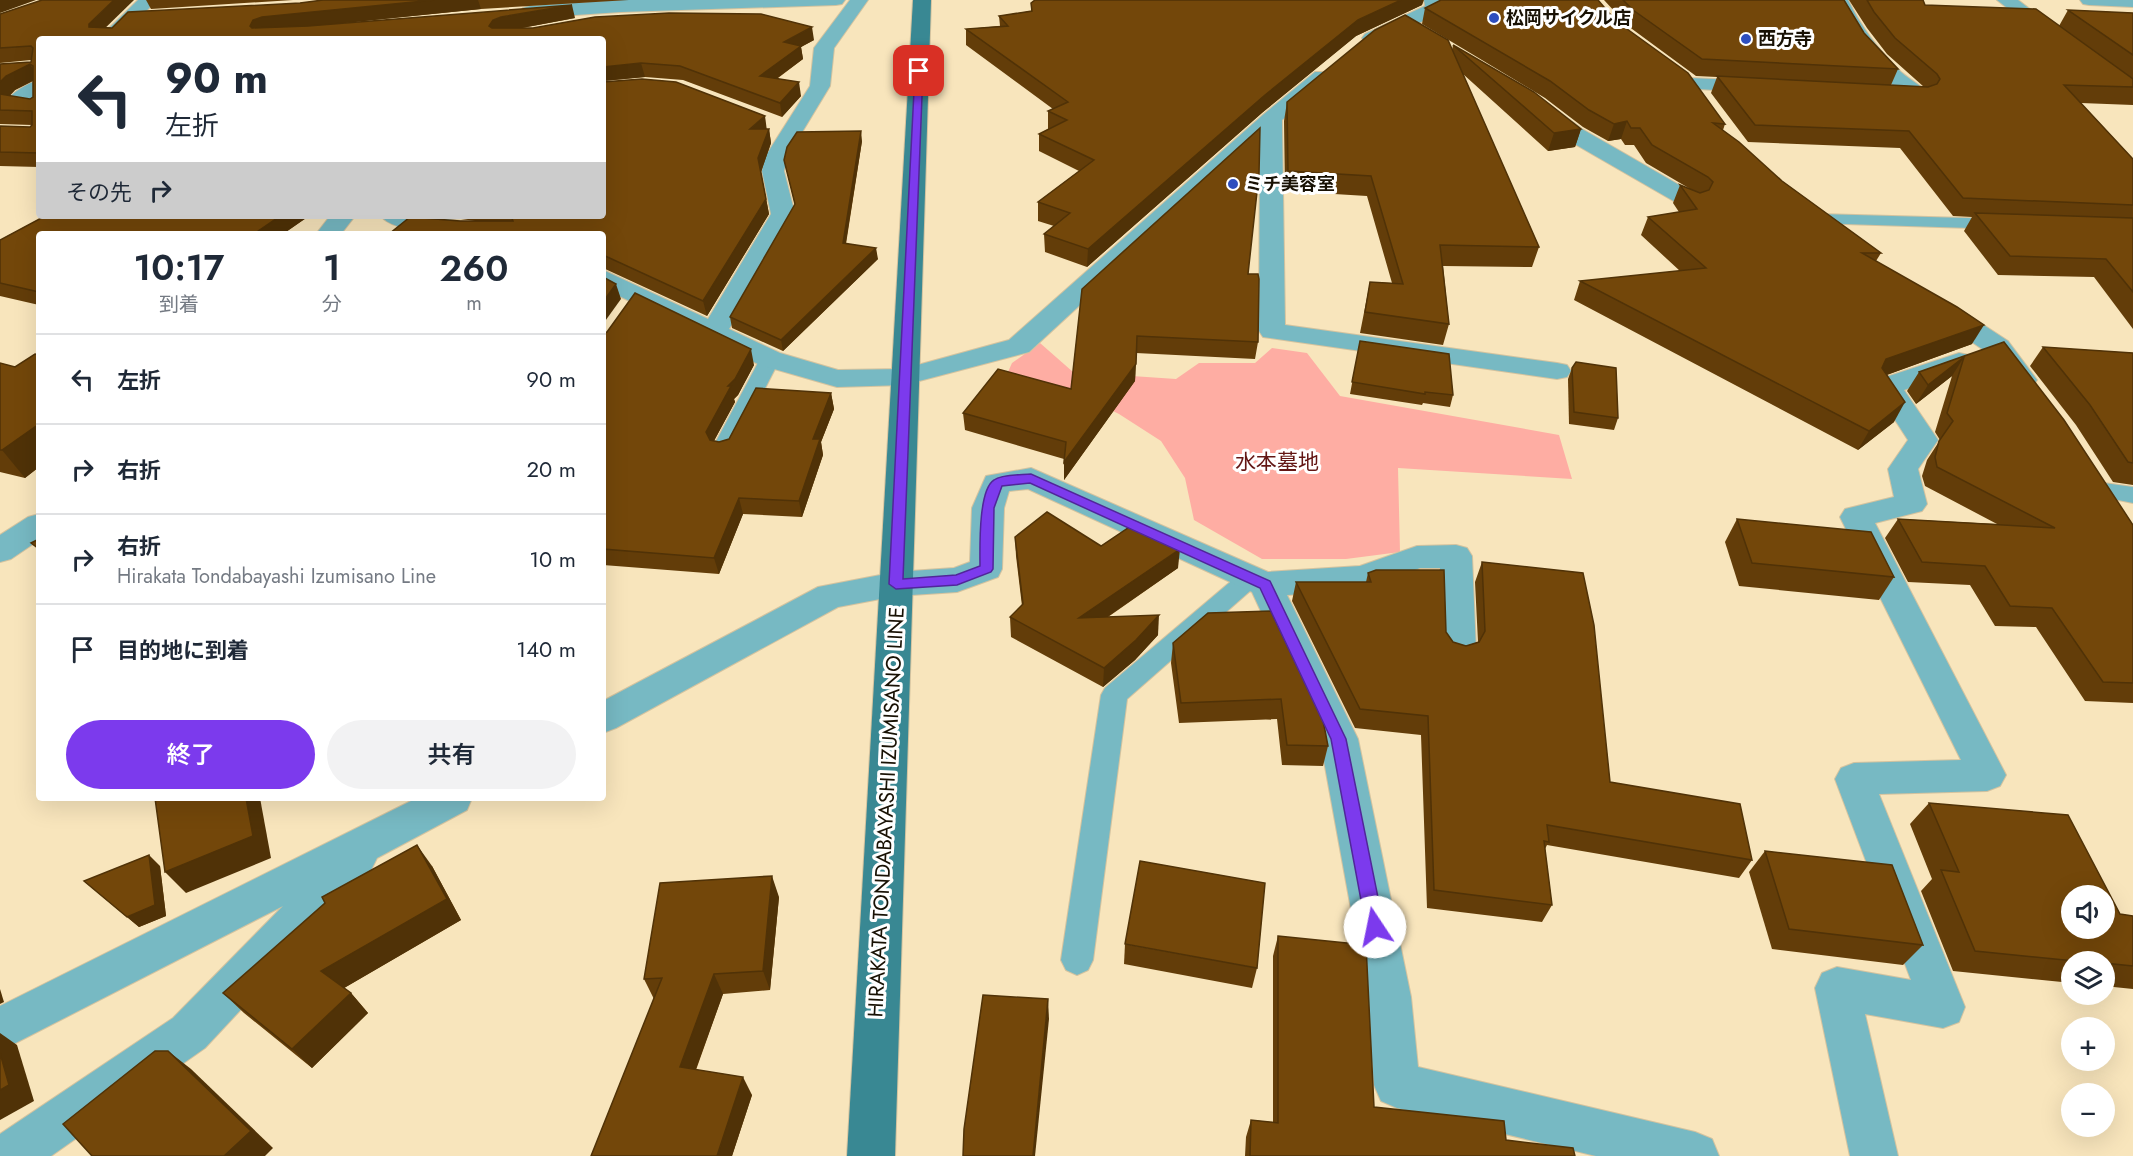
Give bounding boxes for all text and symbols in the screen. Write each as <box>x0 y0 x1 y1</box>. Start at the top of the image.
place label: 松岡サイクル店 <box>1506 5 1631 31</box>
marker: 松岡サイクル店 <box>1487 11 1501 25</box>
place label: 西方寺 <box>1758 26 1812 52</box>
marker: 西方寺 <box>1739 32 1753 46</box>
pin <box>893 45 944 96</box>
text: 90 m <box>165 48 268 109</box>
icon: arrive <box>902 54 935 87</box>
icon: left <box>66 60 144 138</box>
text: 左折 <box>165 106 219 145</box>
place label: ミチ美容室 <box>1245 171 1335 197</box>
icon: right <box>144 174 177 207</box>
text: その先 <box>66 176 132 208</box>
marker: ミチ美容室 <box>1226 177 1240 191</box>
text: 10:17 <box>134 241 224 293</box>
text: 1 <box>323 241 341 293</box>
text: 260 <box>440 242 508 294</box>
text: m <box>466 289 482 318</box>
text: 到着 <box>159 290 199 319</box>
text: 分 <box>322 290 342 319</box>
icon: left <box>66 363 99 396</box>
text: 90 m <box>526 363 576 395</box>
text: 左折 <box>117 364 161 396</box>
park label: 水本墓地 <box>1235 447 1319 477</box>
icon: right <box>66 453 99 486</box>
text: 20 m <box>527 453 576 485</box>
text: 右折 <box>117 454 161 486</box>
text: 右折 <box>117 530 161 562</box>
icon: right <box>66 543 99 576</box>
text: 10 m <box>529 543 576 575</box>
text: Hirakata Tondabayashi Izumisano Line <box>117 562 436 591</box>
street label: HIRAKATA TONDABAYASHI IZUMISANO LINE <box>860 606 912 1018</box>
icon: arrive <box>66 633 99 666</box>
text: 140 m <box>516 633 576 665</box>
text: 目的地に到着 <box>117 634 249 666</box>
button: 終了 <box>66 720 315 789</box>
button: 共有 <box>327 720 576 789</box>
map controls <box>2061 885 2115 1137</box>
button: sound <box>2061 885 2115 939</box>
position arrow <box>1343 895 1407 959</box>
button: layers <box>2061 951 2115 1005</box>
button: + <box>2061 1017 2115 1071</box>
button: − <box>2061 1083 2115 1137</box>

